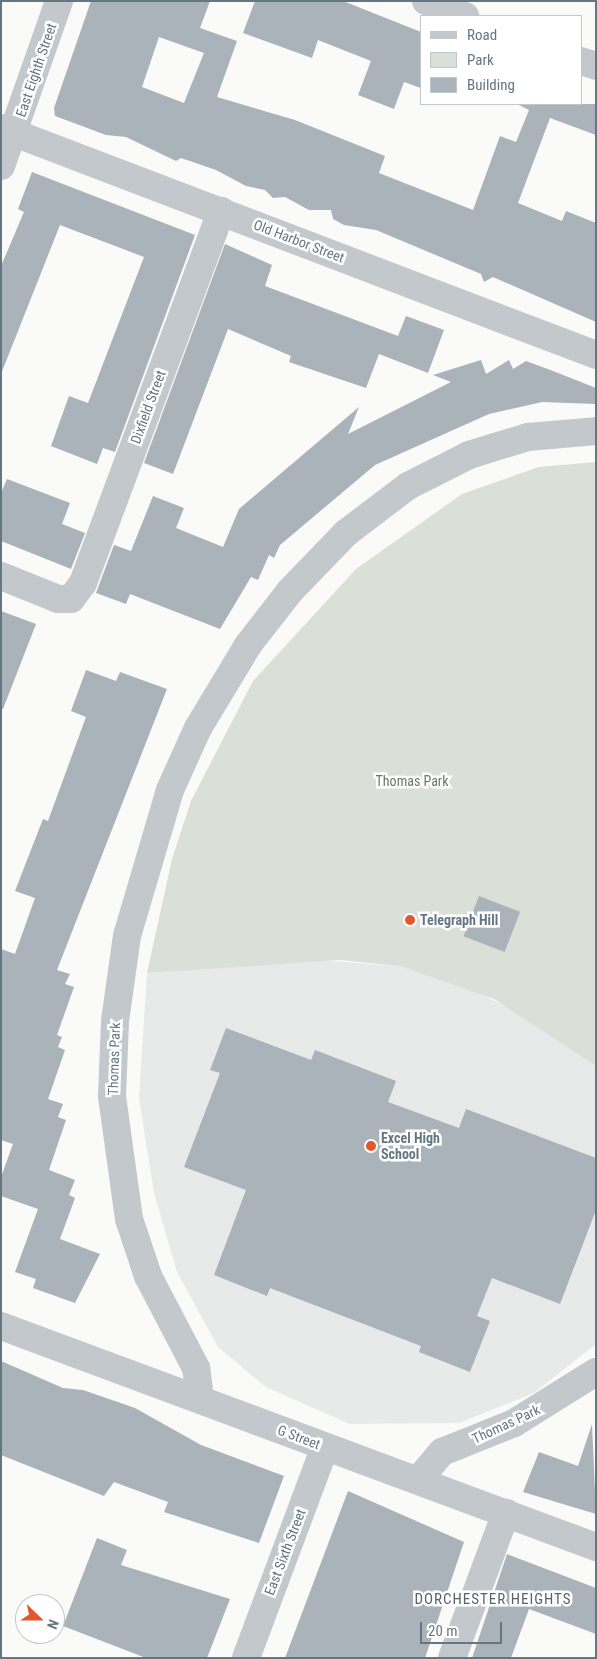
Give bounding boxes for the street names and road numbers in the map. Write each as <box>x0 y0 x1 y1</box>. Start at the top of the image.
street label: East Eighth Street <box>12 21 60 119</box>
street label: Old Harbor Street <box>251 216 347 266</box>
street label: Dixfield Street <box>127 368 169 446</box>
street label: Thomas Park <box>104 1022 124 1096</box>
street label: Thomas Park <box>469 1401 543 1447</box>
street label: G Street <box>275 1421 323 1453</box>
street label: East Sixth Street <box>261 1507 309 1597</box>

